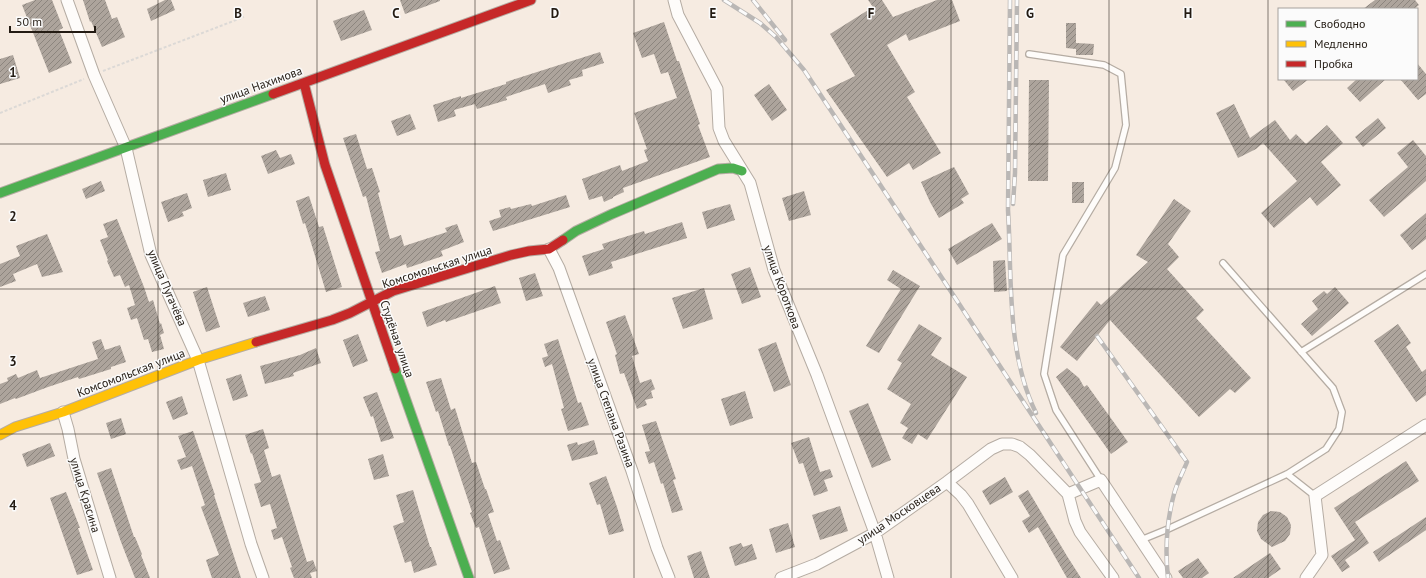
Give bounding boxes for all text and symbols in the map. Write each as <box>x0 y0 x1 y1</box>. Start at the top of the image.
text: B <box>234 5 242 22</box>
text: C <box>392 5 400 22</box>
text: D <box>551 5 559 22</box>
text: E <box>710 5 717 22</box>
text: F <box>868 5 875 22</box>
text: G <box>1026 5 1034 22</box>
text: H <box>1184 5 1192 22</box>
scale bar <box>10 8 95 34</box>
legend <box>1278 8 1418 80</box>
text: 50 m <box>16 14 42 29</box>
text: Свободно <box>1314 16 1365 31</box>
text: Медленно <box>1314 36 1368 51</box>
text: Пробка <box>1314 56 1353 71</box>
street label: улица Нахимова <box>218 63 304 106</box>
text: 1 <box>9 64 17 81</box>
text: 2 <box>9 208 17 225</box>
street label: Комсомольская улица <box>380 242 494 291</box>
street label: улица Короткова <box>760 243 805 331</box>
street label: улица Пугачёва <box>145 247 190 328</box>
street label: Студёная улица <box>377 298 418 380</box>
street label: Комсомольская улица <box>75 345 187 400</box>
text: 3 <box>9 353 17 370</box>
street label: улица Степана Разина <box>585 356 638 469</box>
street label: улица Красина <box>67 455 104 534</box>
street label: улица Московцева <box>854 480 943 547</box>
text: 4 <box>9 497 17 514</box>

